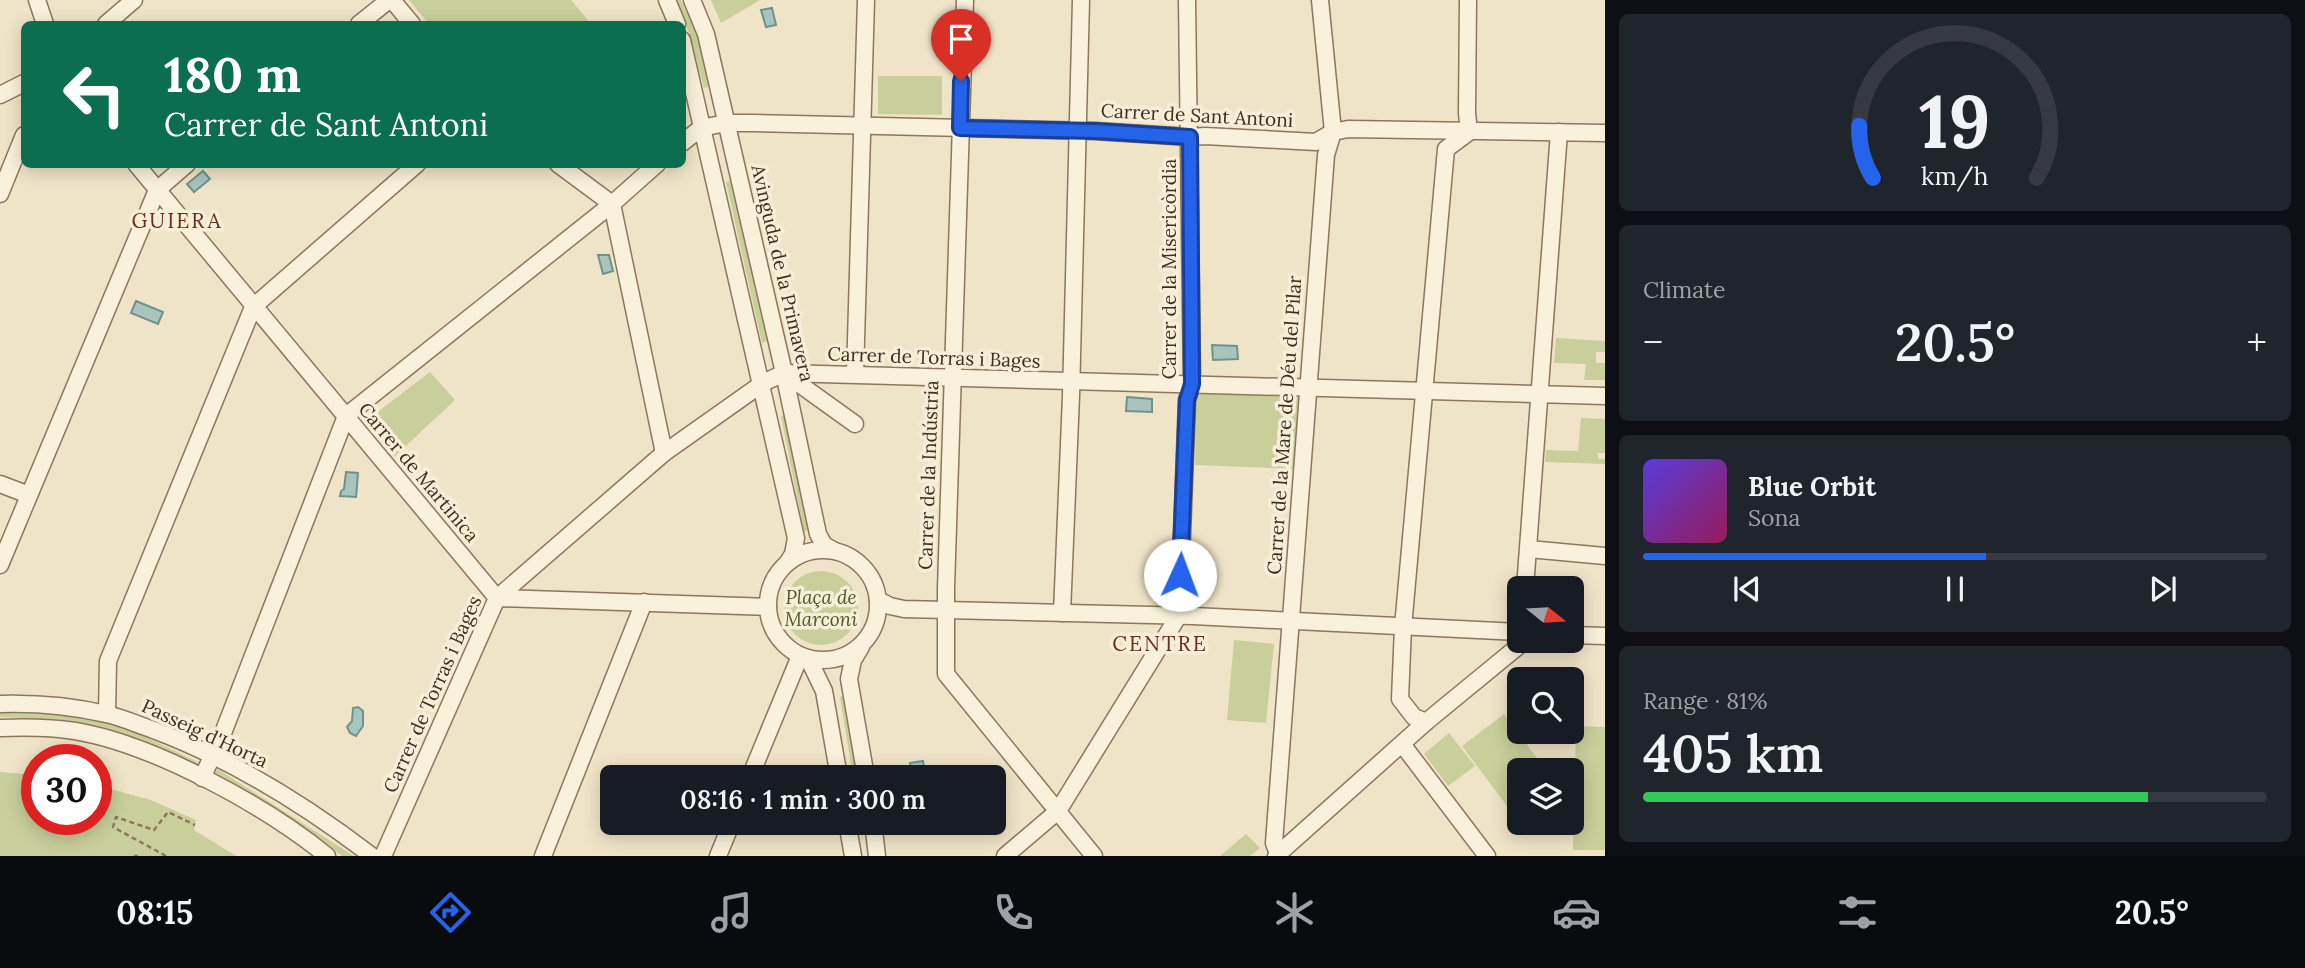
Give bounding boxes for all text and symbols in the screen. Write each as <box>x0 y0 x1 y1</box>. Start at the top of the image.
pin <box>931 9 991 81</box>
icon: arrive <box>942 20 980 58</box>
text: 180 m <box>164 43 301 105</box>
icon: left <box>49 49 140 140</box>
text: 19 <box>1919 76 1991 169</box>
street label: Carrer de Sant Antoni <box>1100 98 1294 132</box>
text: Carrer de Sant Antoni <box>164 104 488 145</box>
street label: Carrer de la Misericòrdia <box>1157 158 1181 379</box>
text: km/h <box>1921 160 1989 192</box>
street label: Avinguda de la Primavera <box>746 161 820 384</box>
district label: GUIERA <box>131 207 223 234</box>
street label: Carrer de la Mare de Déu del Pilar <box>1262 274 1306 575</box>
text: Climate <box>1643 275 1725 304</box>
text: 20.5° <box>1895 309 2015 375</box>
text: − <box>1643 318 1663 366</box>
text: + <box>2247 318 2267 366</box>
street label: Carrer de Torras i Bages <box>827 341 1041 373</box>
street label: Carrer de la Indústria <box>913 380 943 570</box>
street label: Carrer de Martinica <box>354 397 484 547</box>
text: Blue Orbit <box>1748 470 1876 503</box>
text: Sona <box>1748 503 1800 532</box>
position arrow <box>1143 538 1217 612</box>
icon: previous <box>1728 570 1766 608</box>
icon: pause <box>1936 570 1974 608</box>
icon: next <box>2144 570 2182 608</box>
north arrow <box>1507 576 1584 653</box>
map controls <box>1507 576 1584 835</box>
park label: Plaça de Marconi <box>785 585 857 631</box>
street label: Carrer de Torras i Bages <box>378 592 486 796</box>
district label: CENTRE <box>1112 630 1208 657</box>
button: search <box>1507 667 1584 744</box>
text: Range · 81% <box>1643 686 1768 715</box>
street label: Passeig d'Horta <box>138 693 272 773</box>
text: 405 km <box>1643 720 1823 786</box>
speed limit sign: 30 <box>21 744 112 835</box>
button: layers <box>1507 758 1584 835</box>
text: 08:16 · 1 min · 300 m <box>680 783 926 816</box>
icon: directions <box>426 888 475 937</box>
icon: music <box>707 888 756 937</box>
icon: phone <box>989 888 1038 937</box>
icon: climate <box>1270 888 1319 937</box>
icon: car <box>1552 888 1601 937</box>
icon: filters <box>1833 888 1882 937</box>
text: 08:15 <box>116 892 193 933</box>
text: 20.5° <box>2115 892 2189 933</box>

